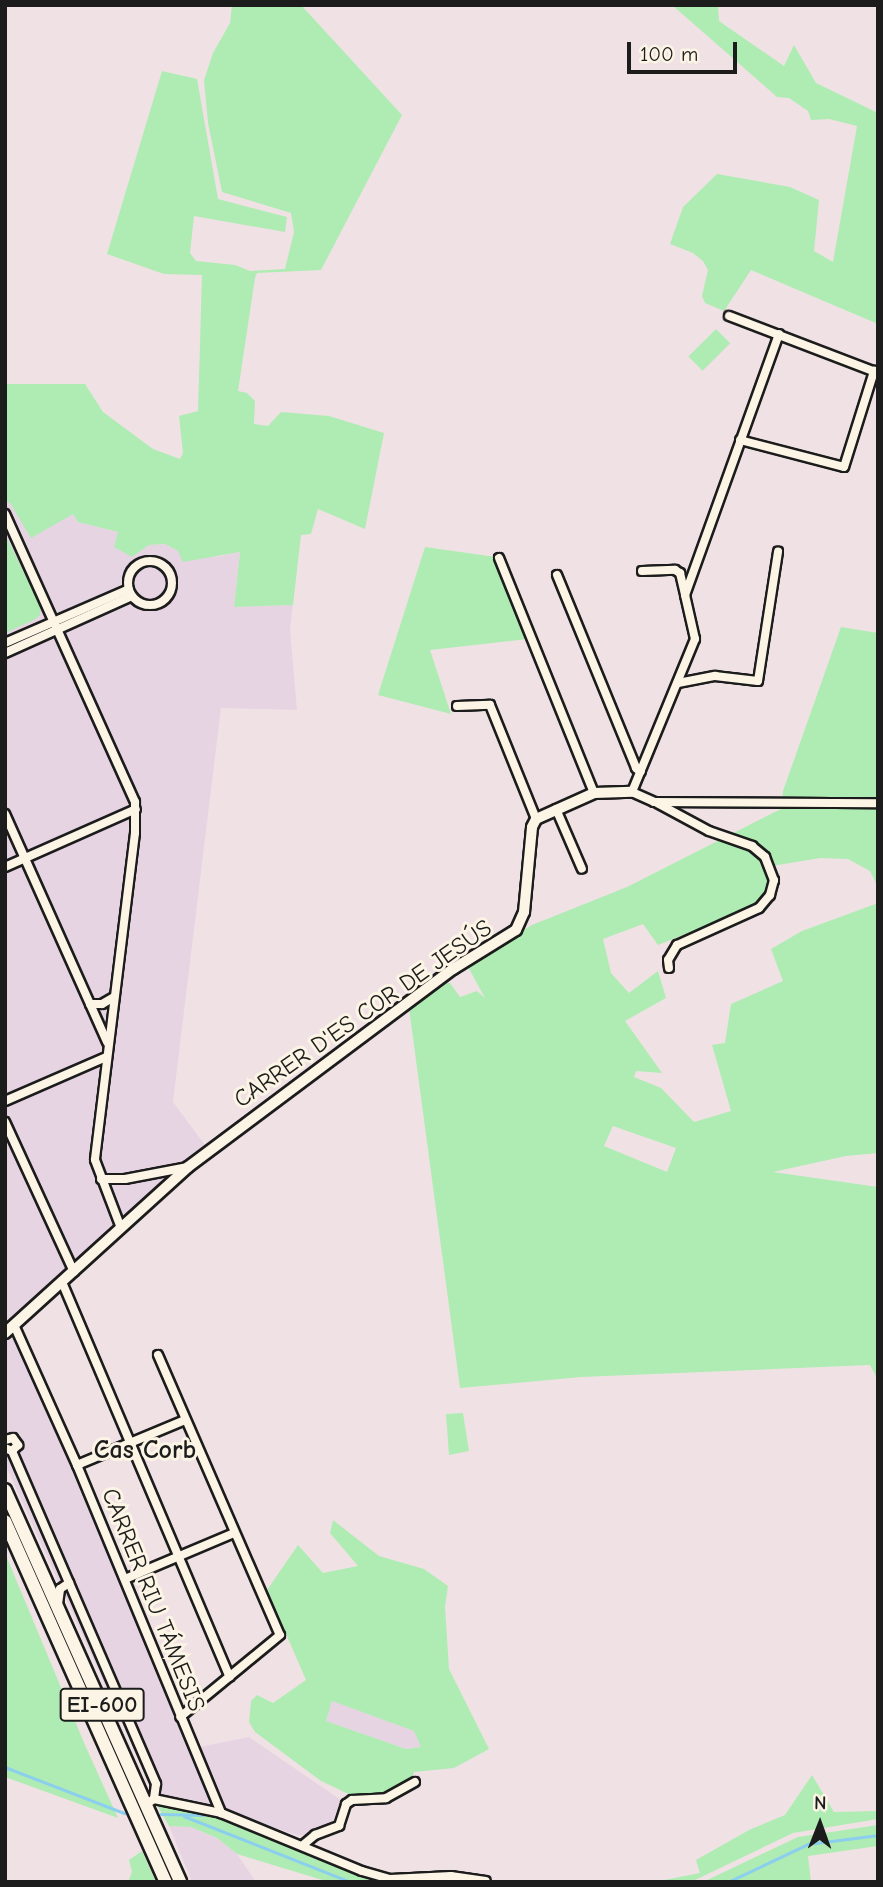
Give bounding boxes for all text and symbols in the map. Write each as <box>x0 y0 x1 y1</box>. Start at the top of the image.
scale bar <box>631 28 741 72</box>
text: 100 m <box>640 42 698 66</box>
street label: CARRER D'ES COR DE JESÚS <box>229 914 497 1114</box>
district label: Cas Corb <box>94 1435 196 1467</box>
street label: CARRER RIU TÁMESIS <box>95 1484 211 1716</box>
road number: EI-600 <box>58 1686 146 1724</box>
north arrow <box>785 1789 855 1859</box>
text: N <box>814 1792 827 1814</box>

